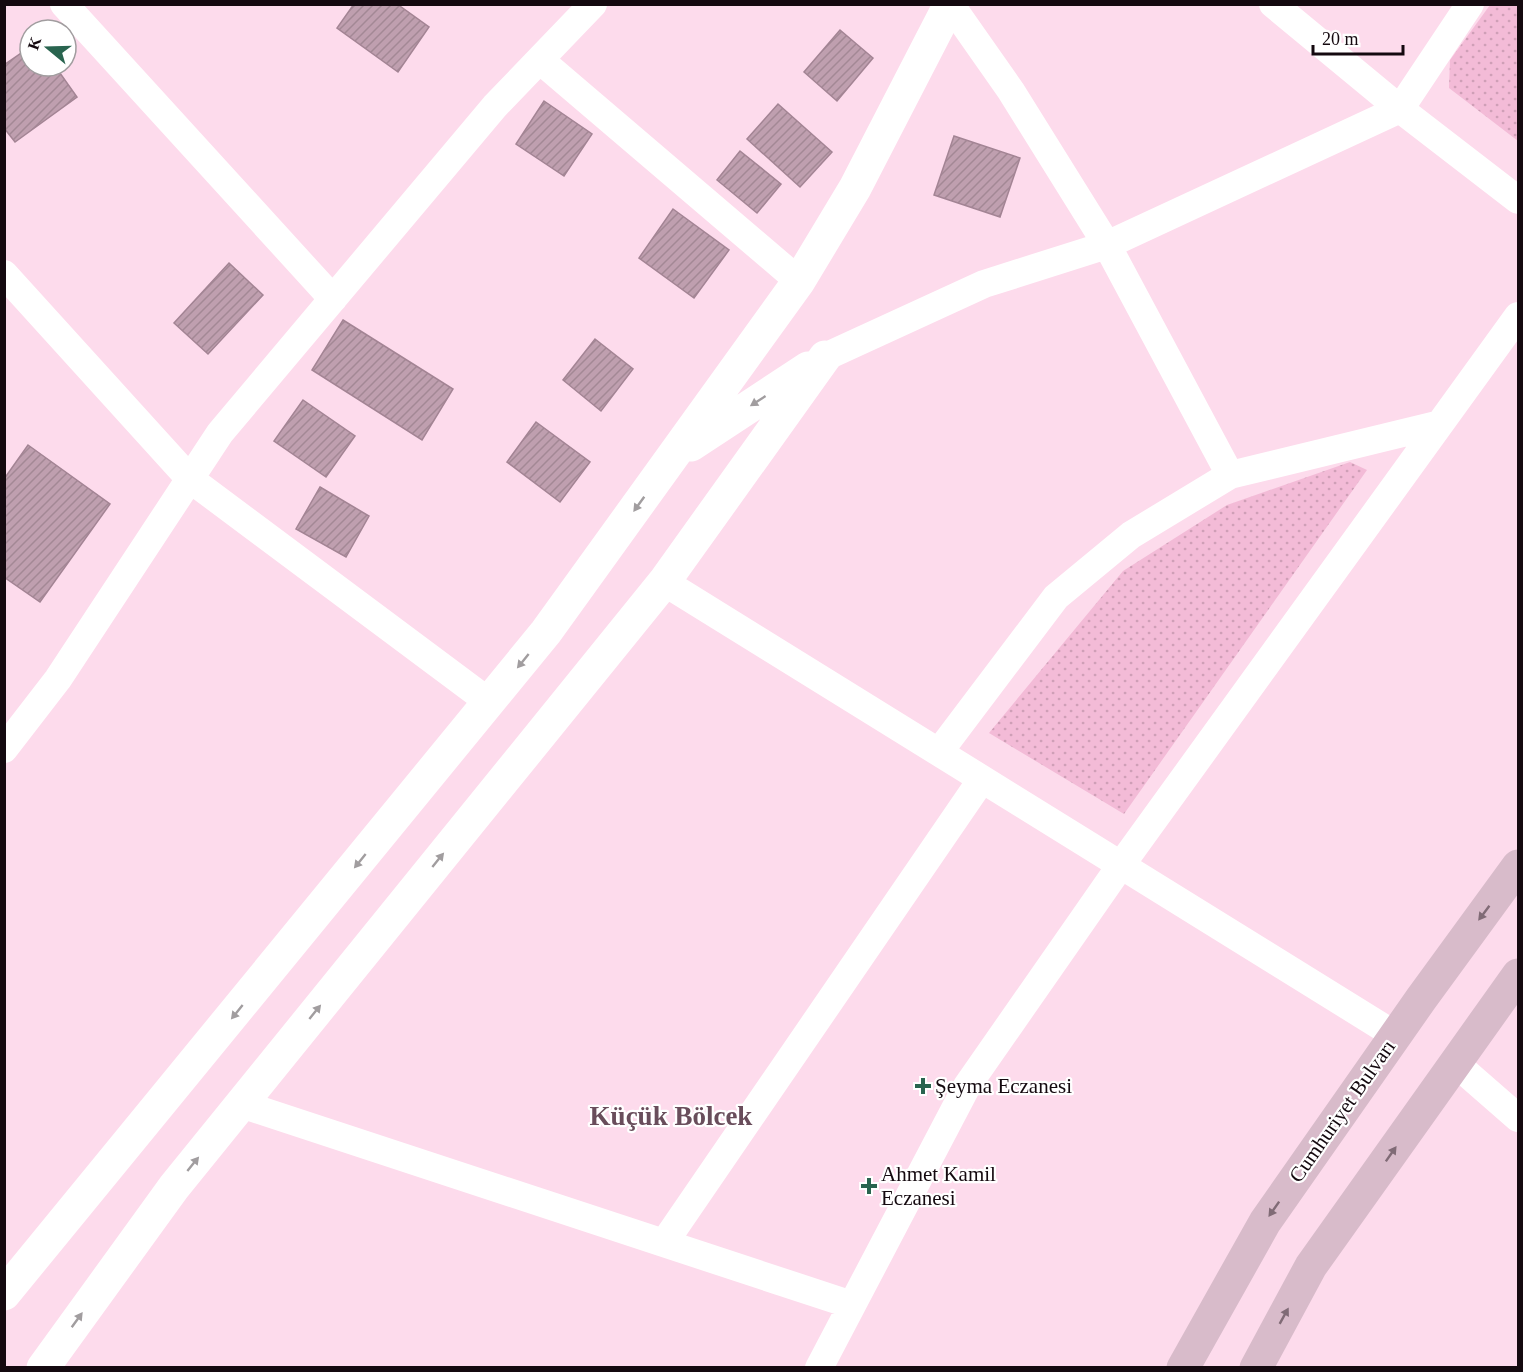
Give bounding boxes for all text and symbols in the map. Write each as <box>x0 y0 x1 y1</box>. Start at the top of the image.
north arrow <box>18 18 78 78</box>
scale bar <box>1313 18 1403 56</box>
text: 20 m <box>1322 29 1359 49</box>
text: K <box>24 34 45 52</box>
one-way arrow <box>751 395 767 407</box>
one-way arrow <box>633 496 645 512</box>
one-way arrow <box>517 653 530 668</box>
one-way arrow <box>431 852 444 868</box>
one-way arrow <box>353 853 366 869</box>
one-way arrow <box>1478 906 1490 921</box>
one-way arrow <box>230 1004 243 1020</box>
one-way arrow <box>309 1004 322 1020</box>
street label: Cumhuriyet Bulvarı <box>1284 1035 1400 1187</box>
place label: Şeyma Eczanesi <box>935 1074 1072 1098</box>
marker: Şeyma Eczanesi <box>916 1079 930 1093</box>
district label: Küçük Bölcek <box>590 1101 752 1131</box>
one-way arrow <box>1385 1146 1397 1162</box>
one-way arrow <box>186 1156 199 1171</box>
place label: Ahmet Kamil Eczanesi <box>881 1162 996 1210</box>
marker: Ahmet Kamil Eczanesi <box>862 1179 876 1193</box>
one-way arrow <box>1268 1201 1280 1217</box>
one-way arrow <box>1279 1307 1289 1324</box>
one-way arrow <box>71 1313 83 1329</box>

